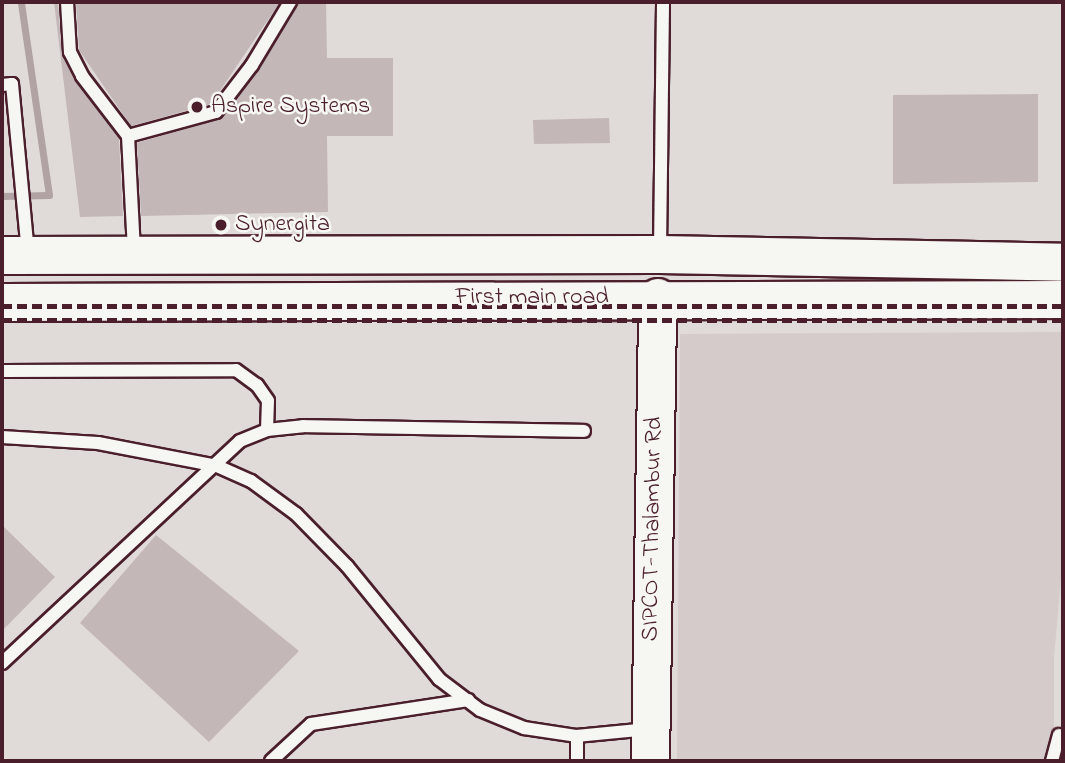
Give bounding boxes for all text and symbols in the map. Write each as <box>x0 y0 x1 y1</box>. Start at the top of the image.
place label: Aspire Systems <box>211 93 370 121</box>
marker: Aspire Systems <box>189 99 205 115</box>
place label: Synergita <box>235 211 330 239</box>
marker: Synergita <box>213 217 229 233</box>
street label: First main road <box>455 284 609 312</box>
street label: SIPCOT-Thalambur Rd <box>637 416 669 642</box>

